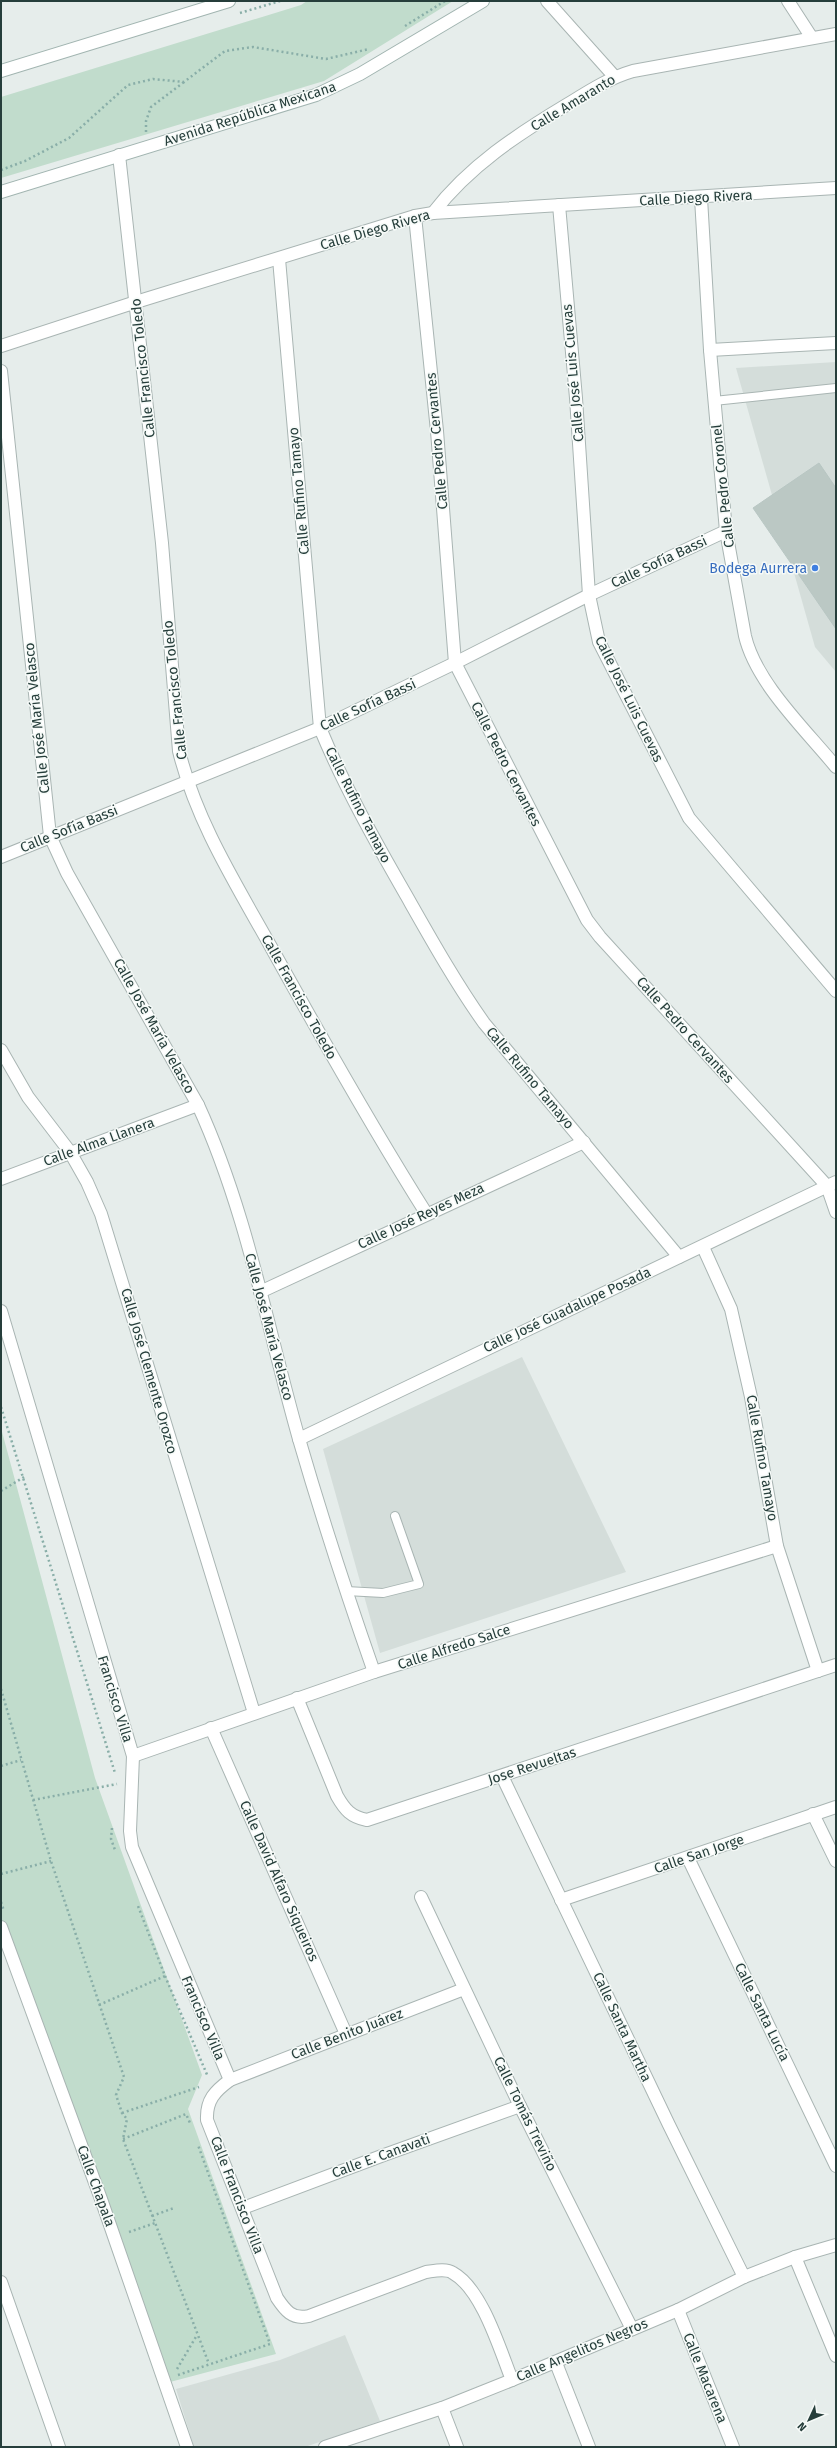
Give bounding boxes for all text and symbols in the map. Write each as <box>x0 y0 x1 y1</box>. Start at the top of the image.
street label: Calle Amaranto <box>527 71 619 135</box>
street label: Avenida República Mexicana <box>162 78 338 150</box>
street label: Calle Diego Rivera <box>639 187 753 209</box>
street label: Calle Diego Rivera <box>318 206 432 254</box>
street label: Calle Francisco Toledo <box>127 297 159 439</box>
street label: Calle José Luis Cuevas <box>558 303 587 443</box>
street label: Calle Pedro Cervantes <box>423 371 451 510</box>
street label: Calle Pedro Coronel <box>708 423 738 549</box>
street label: Calle Rufino Tamayo <box>285 427 313 555</box>
street label: Calle Sofía Bassi <box>608 532 710 592</box>
place label: Bodega Aurrera <box>709 560 807 577</box>
marker: Bodega Aurrera <box>810 563 820 573</box>
street label: Calle Francisco Toledo <box>159 619 191 761</box>
street label: Calle José Luis Cuevas <box>591 633 667 765</box>
street label: Calle José María Velasco <box>21 642 53 794</box>
street label: Calle Sofía Bassi <box>317 675 419 735</box>
street label: Calle Pedro Cervantes <box>467 699 545 829</box>
street label: Calle Rufino Tamayo <box>321 744 395 866</box>
street label: Calle Sofía Bassi <box>18 802 120 856</box>
street label: Calle Francisco Toledo <box>258 932 340 1062</box>
street label: Calle José María Velasco <box>110 955 198 1097</box>
street label: Calle Pedro Cervantes <box>633 973 738 1087</box>
street label: Calle Rufino Tamayo <box>482 1024 578 1132</box>
street label: Calle Alma Llanera <box>41 1114 157 1170</box>
street label: Calle José Reyes Meza <box>355 1179 487 1253</box>
street label: Calle José María Velasco <box>241 1251 297 1403</box>
street label: Calle José Guadalupe Posada <box>480 1264 654 1356</box>
street label: Calle José Clemente Orozco <box>117 1286 181 1456</box>
street label: Calle Rufino Tamayo <box>743 1394 781 1522</box>
street label: Calle Alfredo Salce <box>395 1621 513 1673</box>
street label: Francisco Villa <box>94 1653 136 1745</box>
street label: Jose Revueltas <box>486 1744 579 1788</box>
street label: Calle David Alfaro Siqueiros <box>236 1798 322 1964</box>
street label: Calle San Jorge <box>652 1831 746 1877</box>
street label: Calle Santa Lucía <box>731 1960 793 2064</box>
street label: Calle Santa Martha <box>589 1969 655 2085</box>
street label: Francisco Villa <box>178 1973 228 2063</box>
street label: Calle Benito Juárez <box>289 2005 405 2063</box>
street label: Calle Tomás Treviño <box>490 2054 560 2174</box>
street label: Calle E. Canavati <box>330 2130 432 2182</box>
street label: Calle Francisco Villa <box>207 2134 267 2256</box>
street label: Calle Chapala <box>73 2143 119 2229</box>
street label: Calle Angelitos Negros <box>514 2314 651 2385</box>
street label: Calle Macarena <box>679 2330 731 2426</box>
north arrow <box>789 2400 829 2440</box>
text: N <box>795 2419 809 2434</box>

